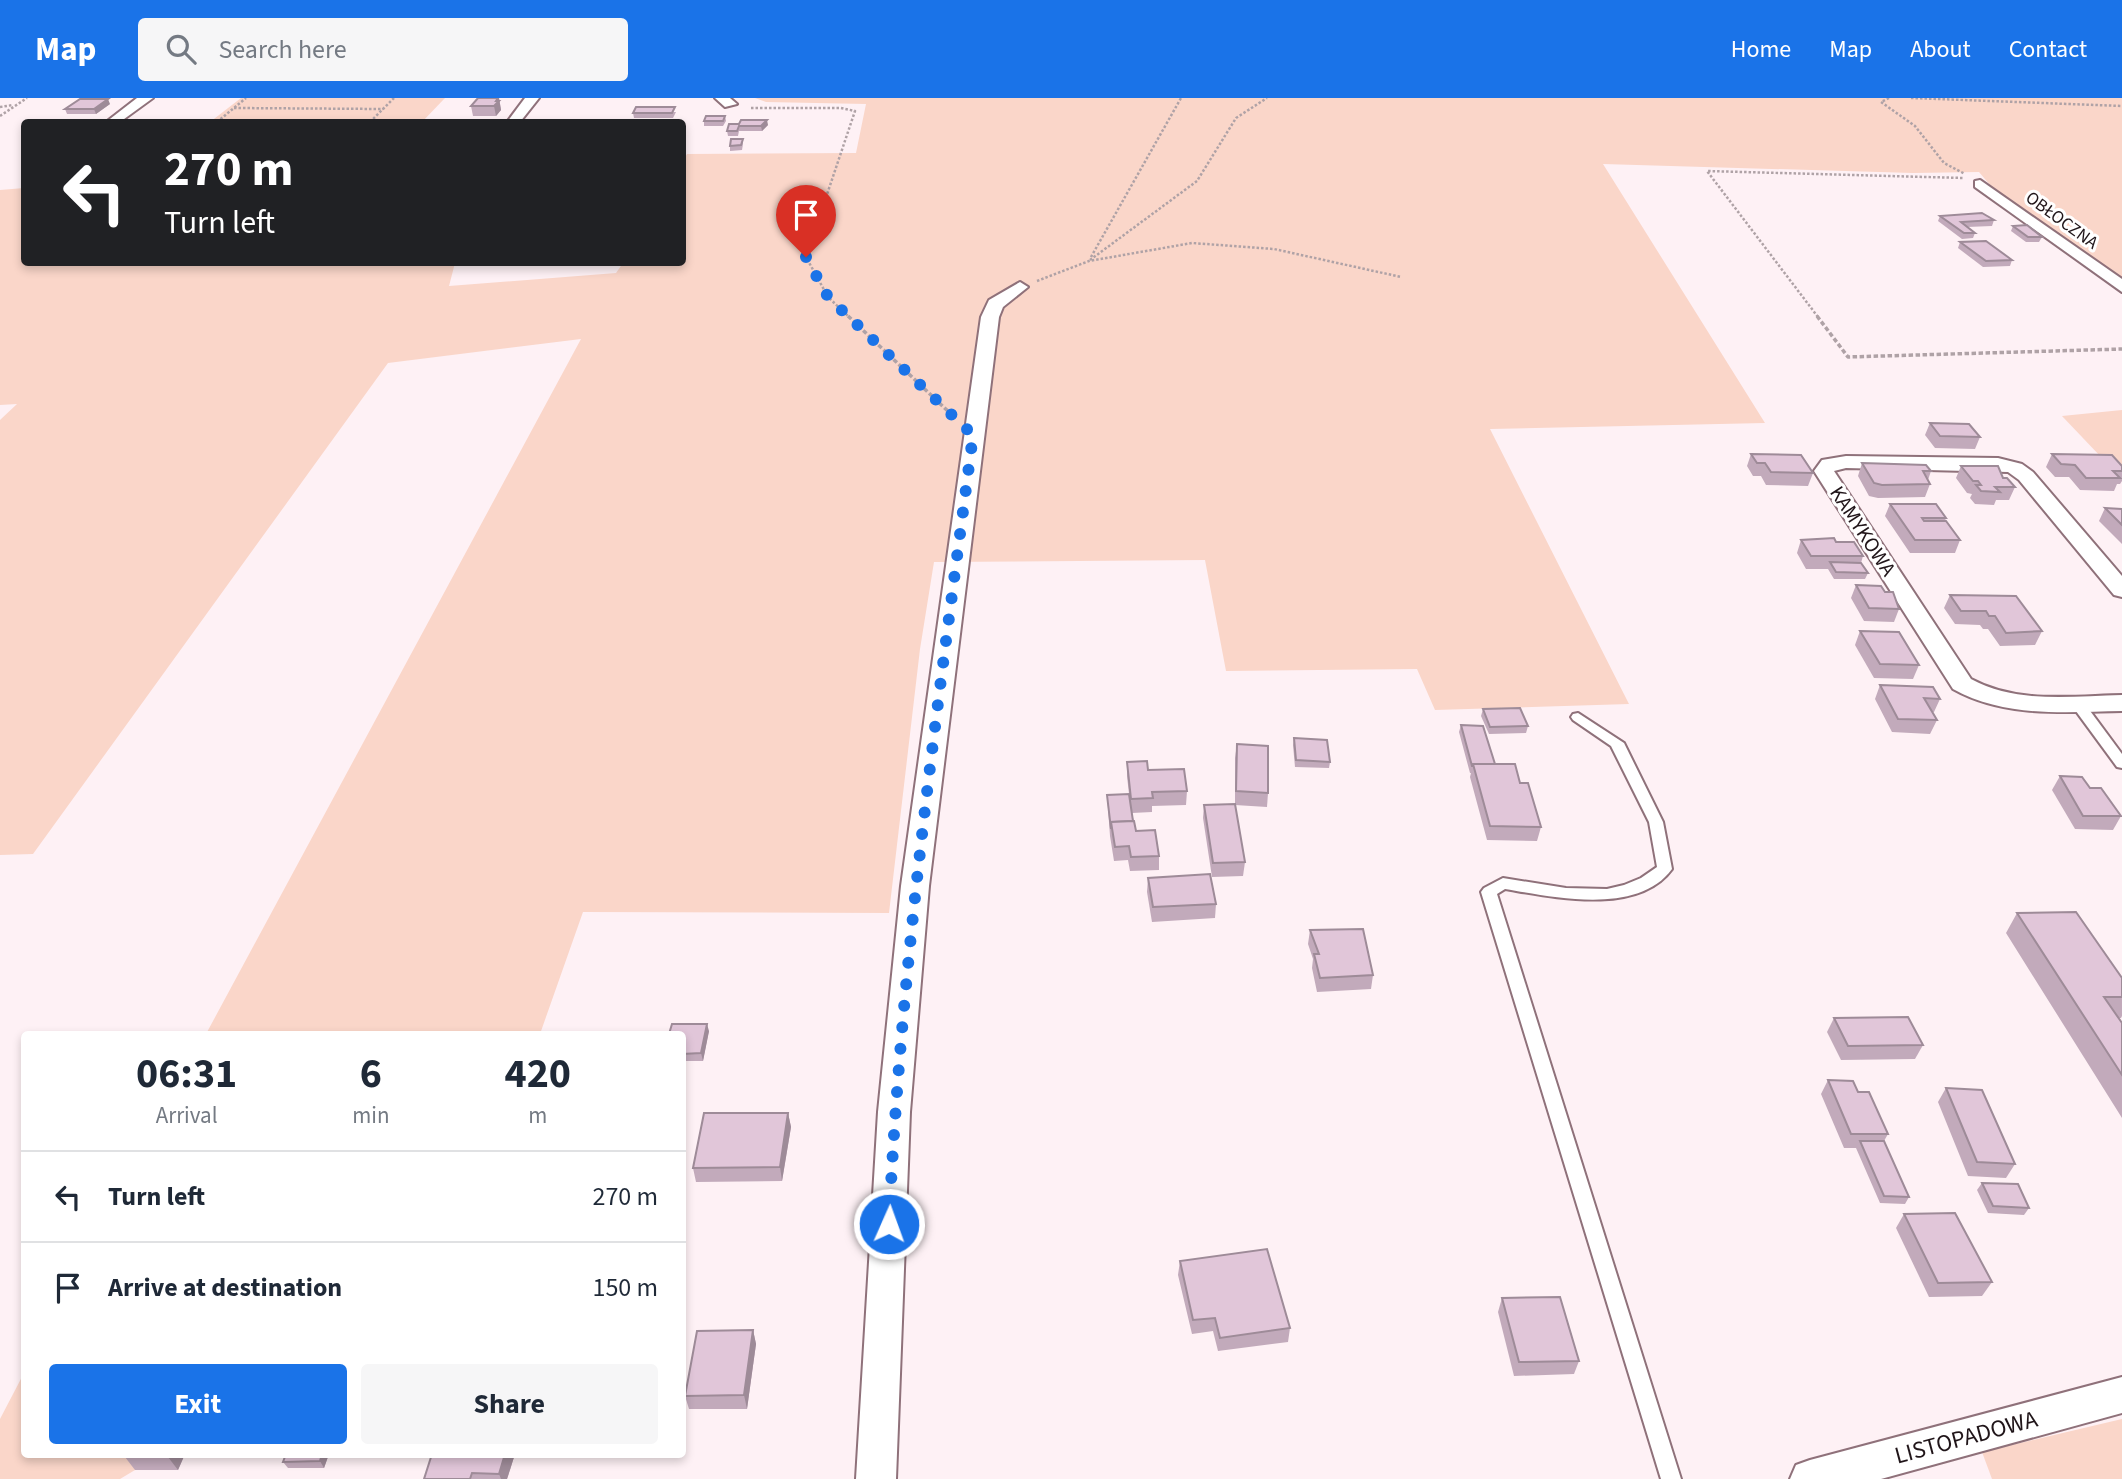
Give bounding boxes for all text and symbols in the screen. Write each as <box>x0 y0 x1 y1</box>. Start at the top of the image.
search box <box>138 18 628 81</box>
text: Map <box>35 26 96 73</box>
icon: search <box>162 30 200 68</box>
text: Search here <box>218 31 347 68</box>
text: Home <box>1731 32 1791 67</box>
text: Map <box>1829 32 1872 67</box>
text: About <box>1910 32 1971 67</box>
text: Contact <box>2009 32 2087 67</box>
text: 270 m <box>164 135 293 205</box>
icon: left <box>49 147 140 238</box>
pin <box>776 185 836 257</box>
street label: OBŁOCZNA <box>2020 186 2103 255</box>
icon: arrive <box>787 196 825 234</box>
text: Turn left <box>164 200 275 246</box>
street label: KAMYKOWA <box>1823 480 1904 582</box>
text: 06:31 <box>136 1044 237 1104</box>
text: 6 <box>360 1044 382 1104</box>
text: 420 <box>504 1044 571 1104</box>
text: Arrival <box>156 1099 218 1132</box>
text: min <box>352 1099 390 1132</box>
text: m <box>528 1099 547 1132</box>
icon: left <box>49 1178 87 1216</box>
text: Turn left <box>108 1178 205 1215</box>
text: 270 m <box>592 1178 658 1215</box>
position arrow <box>852 1187 926 1261</box>
icon: arrive <box>49 1269 87 1307</box>
text: Arrive at destination <box>108 1269 342 1306</box>
text: 150 m <box>592 1269 658 1306</box>
button: Exit <box>49 1364 347 1444</box>
button: Share <box>361 1364 658 1444</box>
street label: LISTOPADOWA <box>1891 1402 2041 1473</box>

